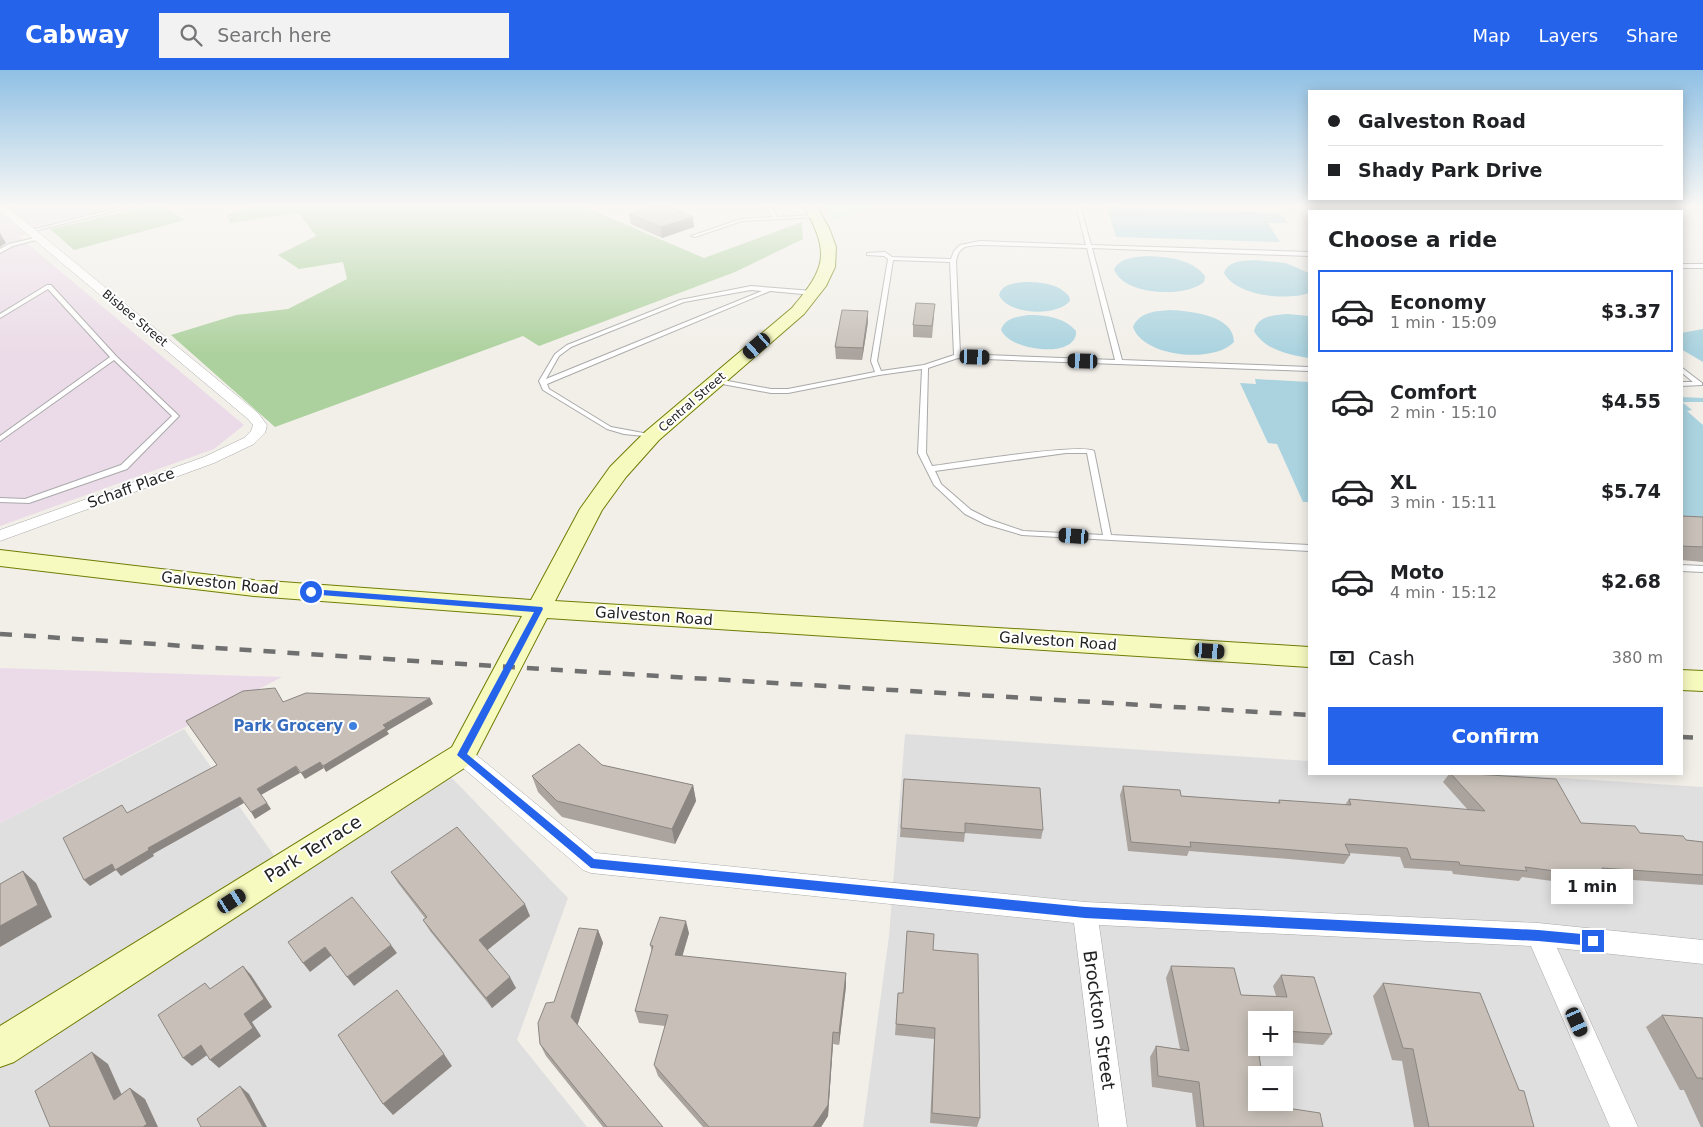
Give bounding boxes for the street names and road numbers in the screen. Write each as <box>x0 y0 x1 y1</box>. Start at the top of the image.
street label: Bisbee Street <box>100 287 171 349</box>
street label: Central Street <box>656 369 728 435</box>
street label: Schaff Place <box>85 464 177 512</box>
street label: Galveston Road <box>160 568 280 598</box>
street label: Galveston Road <box>595 603 713 629</box>
street label: Galveston Road <box>999 628 1117 654</box>
street label: Park Terrace <box>260 810 365 887</box>
street label: Brockton Street <box>1079 949 1120 1091</box>

